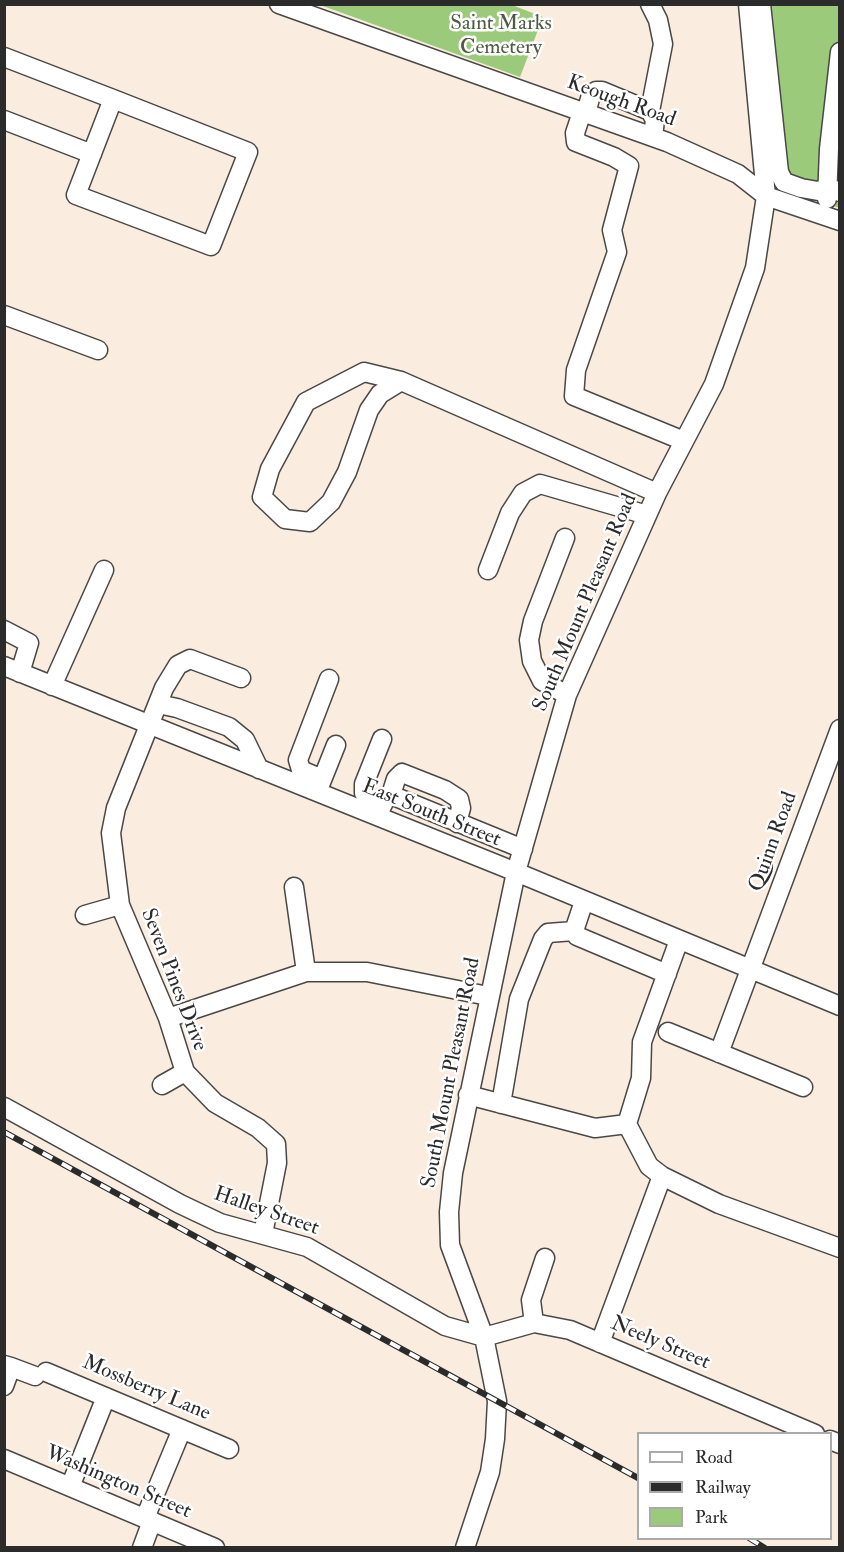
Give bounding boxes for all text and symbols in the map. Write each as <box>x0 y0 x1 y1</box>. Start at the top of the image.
park label: Saint Marks Cemetery <box>450 11 552 61</box>
street label: Keough Road <box>563 71 679 133</box>
street label: South Mount Pleasant Road <box>529 490 643 716</box>
street label: East South Street <box>358 775 504 853</box>
street label: Quinn Road <box>744 789 804 895</box>
street label: Seven Pines Drive <box>134 905 212 1055</box>
street label: South Mount Pleasant Road <box>417 956 487 1190</box>
street label: Halley Street <box>210 1182 322 1242</box>
street label: Neely Street <box>607 1312 713 1376</box>
street label: Mossberry Lane <box>78 1351 214 1427</box>
legend <box>637 1432 832 1540</box>
street label: Washington Street <box>41 1441 195 1525</box>
text: Road <box>695 1446 733 1469</box>
text: Railway <box>695 1476 751 1499</box>
text: Park <box>695 1506 728 1529</box>

